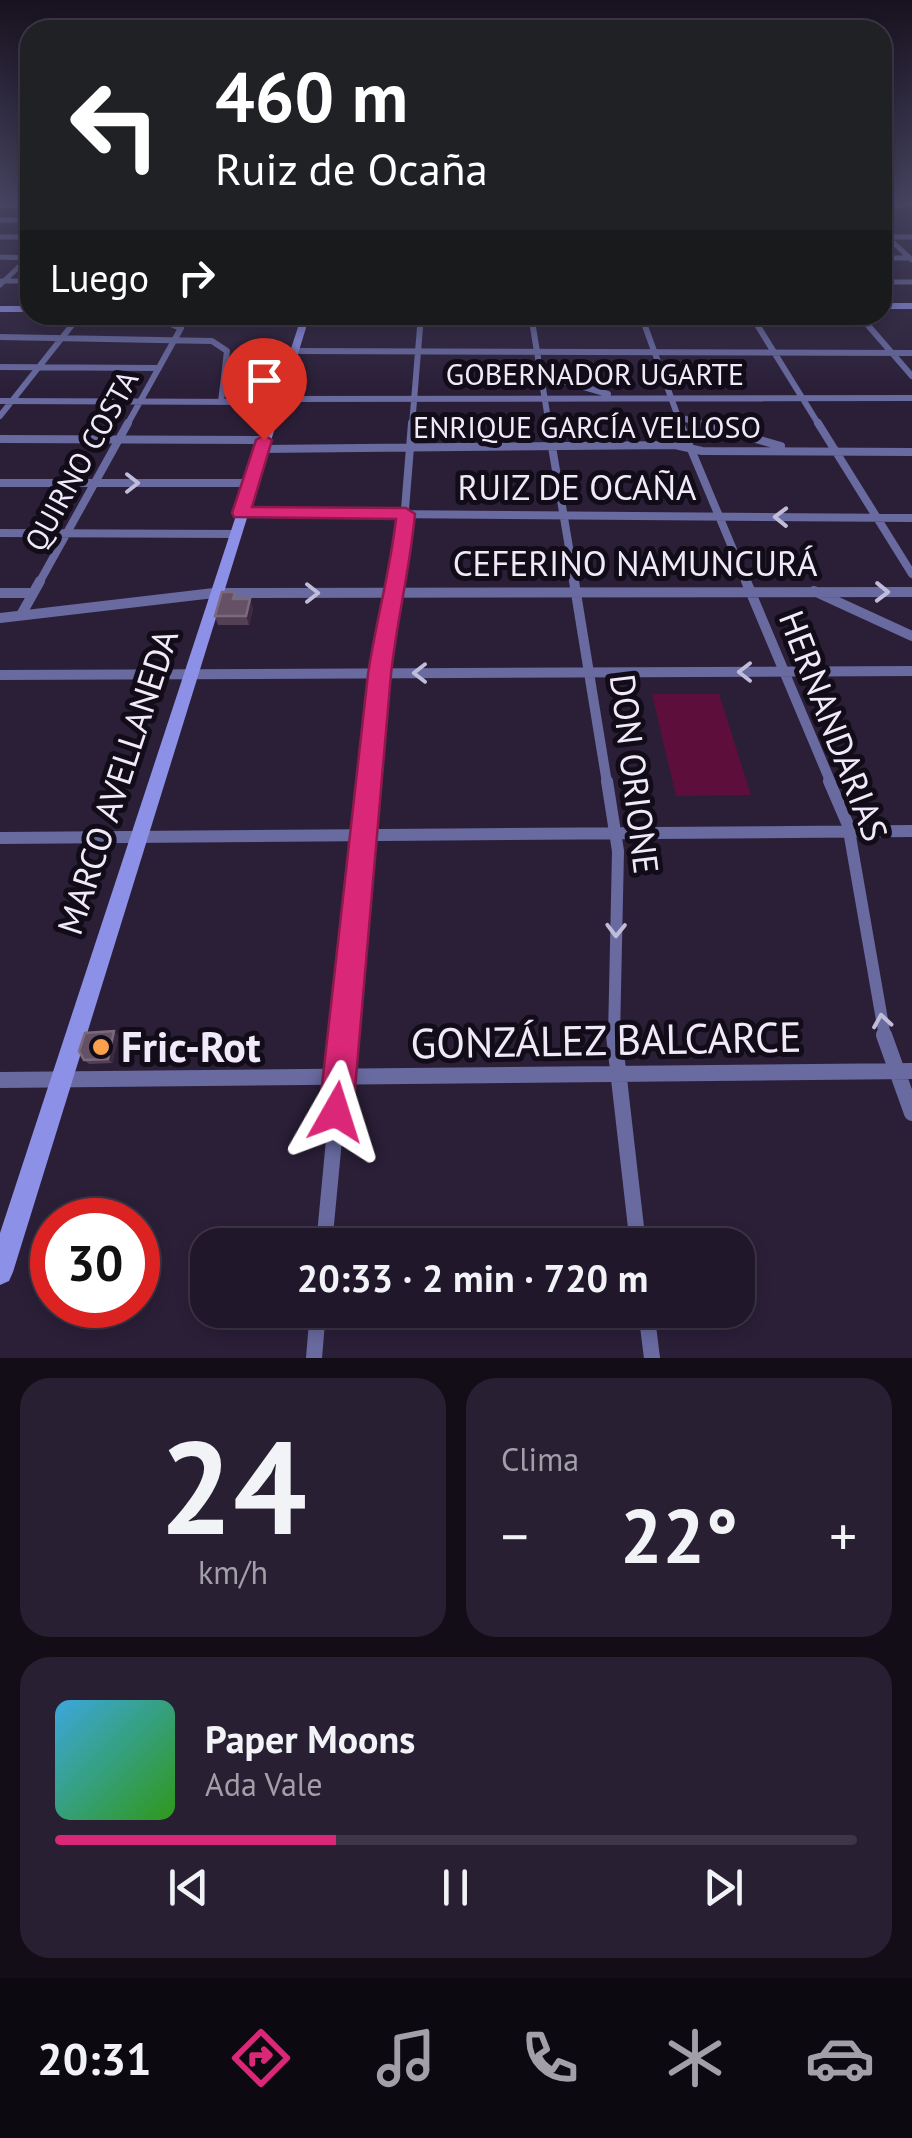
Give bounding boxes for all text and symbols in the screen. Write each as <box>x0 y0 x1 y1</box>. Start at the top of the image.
text: 460 m <box>215 51 408 141</box>
icon: left <box>50 60 180 190</box>
text: Ruiz de Ocaña <box>215 139 488 197</box>
icon: right <box>169 250 224 305</box>
text: Luego <box>50 253 149 302</box>
pin <box>222 338 307 441</box>
icon: arrive <box>237 353 292 408</box>
street label: GOBERNADOR UGARTE <box>446 354 744 393</box>
street label: QUIRNO COSTA <box>15 363 147 557</box>
street label: ENRIQUE GARCÍA VELLOSO <box>413 407 761 446</box>
street label: RUIZ DE OCAÑA <box>457 464 697 510</box>
one-way arrow <box>126 472 141 494</box>
one-way arrow <box>772 506 788 528</box>
street label: CEFERINO NAMUNCURÁ <box>453 540 818 586</box>
one-way arrow <box>874 581 890 603</box>
one-way arrow <box>304 582 320 603</box>
street label: HERNANDARIAS <box>769 604 899 847</box>
street label: MARCO AVELLANEDA <box>46 623 188 940</box>
one-way arrow <box>736 661 752 683</box>
one-way arrow <box>411 662 426 684</box>
street label: DON ORIONE <box>600 671 670 876</box>
one-way arrow <box>606 923 627 939</box>
street label: GONZÁLEZ BALCARCE <box>410 1009 802 1070</box>
one-way arrow <box>872 1013 893 1029</box>
place label: Fric-Rot <box>121 1019 261 1074</box>
marker: Fric-Rot <box>90 1036 112 1058</box>
position arrow <box>284 1060 388 1164</box>
speed limit sign: 30 <box>30 1198 160 1328</box>
text: 20:33 · 2 min · 720 m <box>297 1253 648 1302</box>
text: 24 <box>159 1402 307 1570</box>
text: Clima <box>501 1438 579 1480</box>
text: 22° <box>620 1487 738 1584</box>
text: − <box>501 1500 529 1571</box>
text: + <box>829 1500 857 1571</box>
text: km/h <box>198 1551 268 1593</box>
text: Paper Moons <box>205 1714 415 1763</box>
text: Ada Vale <box>205 1763 322 1805</box>
icon: previous <box>161 1860 216 1915</box>
icon: pause <box>428 1860 483 1915</box>
icon: next <box>696 1860 751 1915</box>
icon: directions <box>226 2023 296 2093</box>
icon: music <box>371 2023 441 2093</box>
icon: phone <box>515 2023 585 2093</box>
icon: climate <box>660 2023 730 2093</box>
icon: car <box>805 2023 875 2093</box>
text: 20:31 <box>37 2029 151 2087</box>

